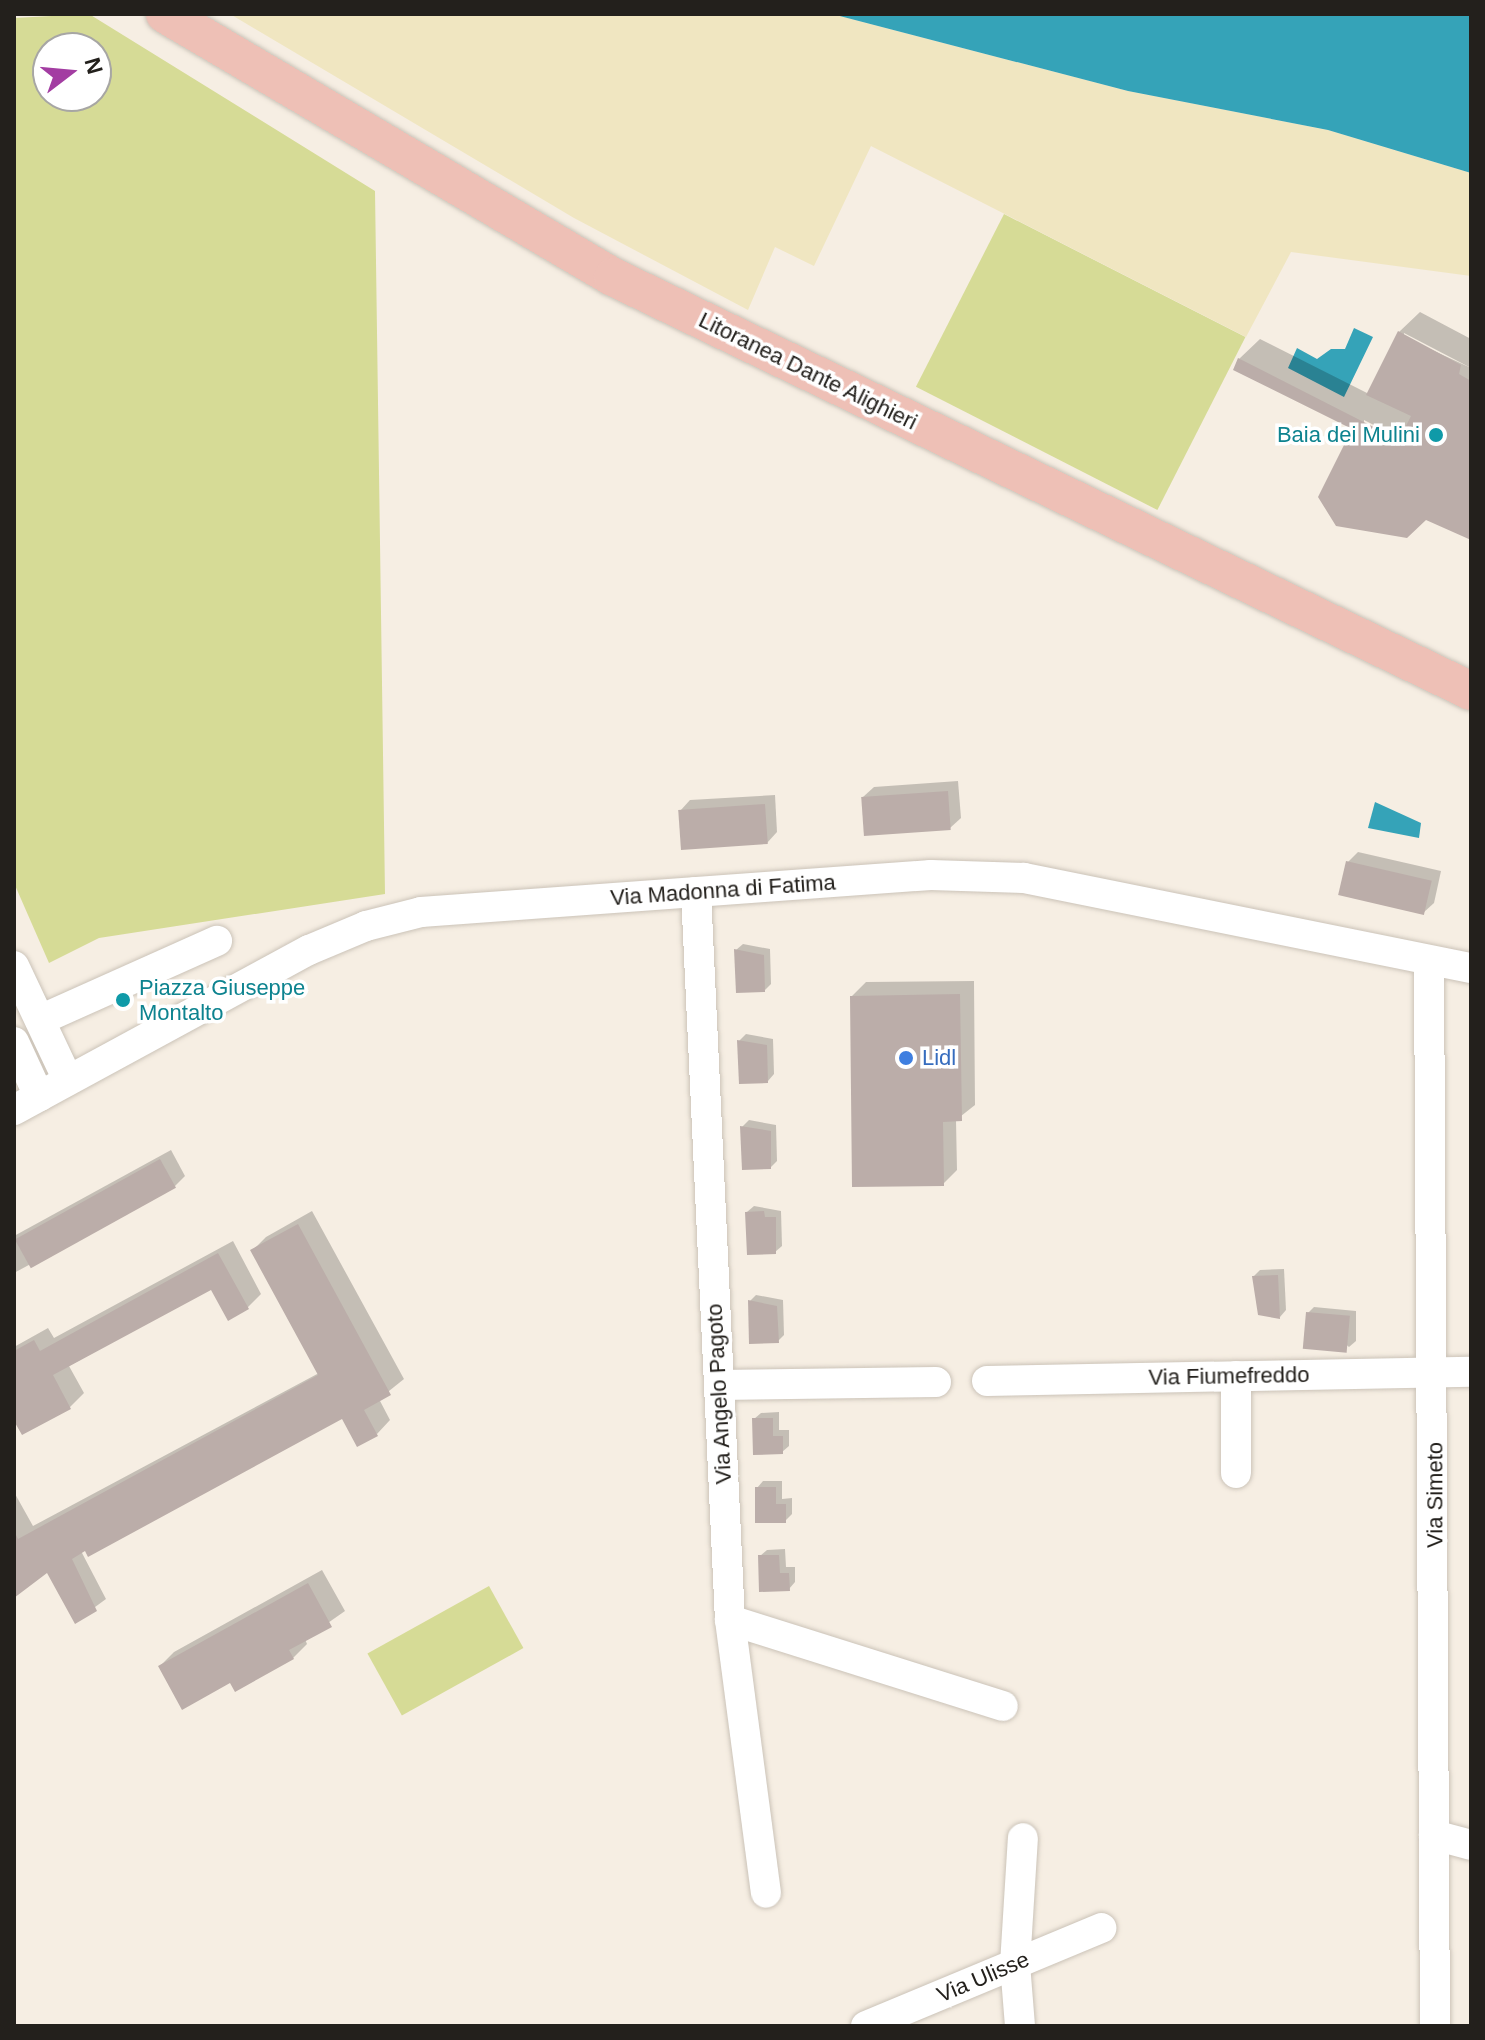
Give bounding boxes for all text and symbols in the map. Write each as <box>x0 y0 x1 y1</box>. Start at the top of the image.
north arrow <box>32 32 112 112</box>
text: N <box>79 55 108 77</box>
street label: Litoranea Dante Alighieri <box>694 306 922 436</box>
place label: Baia dei Mulini <box>1277 422 1420 448</box>
marker: Baia dei Mulini <box>1427 426 1445 444</box>
street label: Via Madonna di Fatima <box>609 869 837 911</box>
place label: Piazza Giuseppe Montalto <box>139 974 305 1026</box>
marker: Piazza Giuseppe Montalto <box>114 991 132 1009</box>
place label: Lidl <box>922 1045 956 1071</box>
marker: Lidl <box>897 1049 915 1067</box>
street label: Via Angelo Pagoto <box>701 1303 737 1485</box>
street label: Via Fiumefreddo <box>1148 1361 1310 1391</box>
street label: Via Simeto <box>1422 1442 1448 1548</box>
street label: Via Ulisse <box>933 1946 1033 2008</box>

